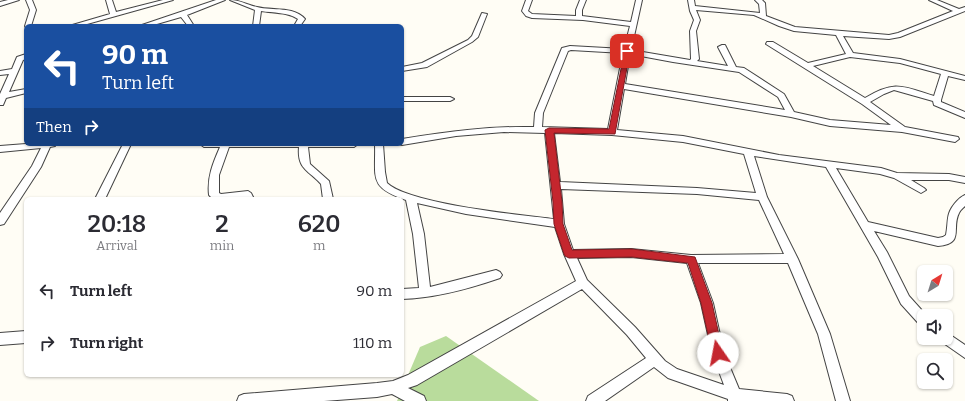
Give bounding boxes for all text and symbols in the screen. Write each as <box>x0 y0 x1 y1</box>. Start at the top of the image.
pin <box>610 34 644 68</box>
text: 90 m <box>102 38 168 71</box>
icon: left <box>36 40 88 92</box>
icon: arrive <box>616 40 638 62</box>
text: Turn left <box>102 72 174 94</box>
icon: right <box>80 116 102 138</box>
text: Then <box>36 118 72 136</box>
text: 20:18 <box>88 210 146 238</box>
text: 2 <box>215 210 229 238</box>
text: 620 <box>298 210 340 238</box>
text: Arrival <box>96 238 137 253</box>
text: min <box>210 238 234 253</box>
text: m <box>313 238 325 253</box>
north arrow <box>917 265 953 301</box>
map controls <box>917 265 953 389</box>
icon: left <box>36 280 58 302</box>
text: Turn left <box>70 282 132 300</box>
text: 90 m <box>356 282 392 300</box>
button: sound <box>917 309 953 345</box>
icon: right <box>36 332 58 354</box>
position arrow <box>697 332 739 374</box>
text: Turn right <box>70 334 143 352</box>
text: 110 m <box>353 334 392 352</box>
button: search <box>917 353 953 389</box>

